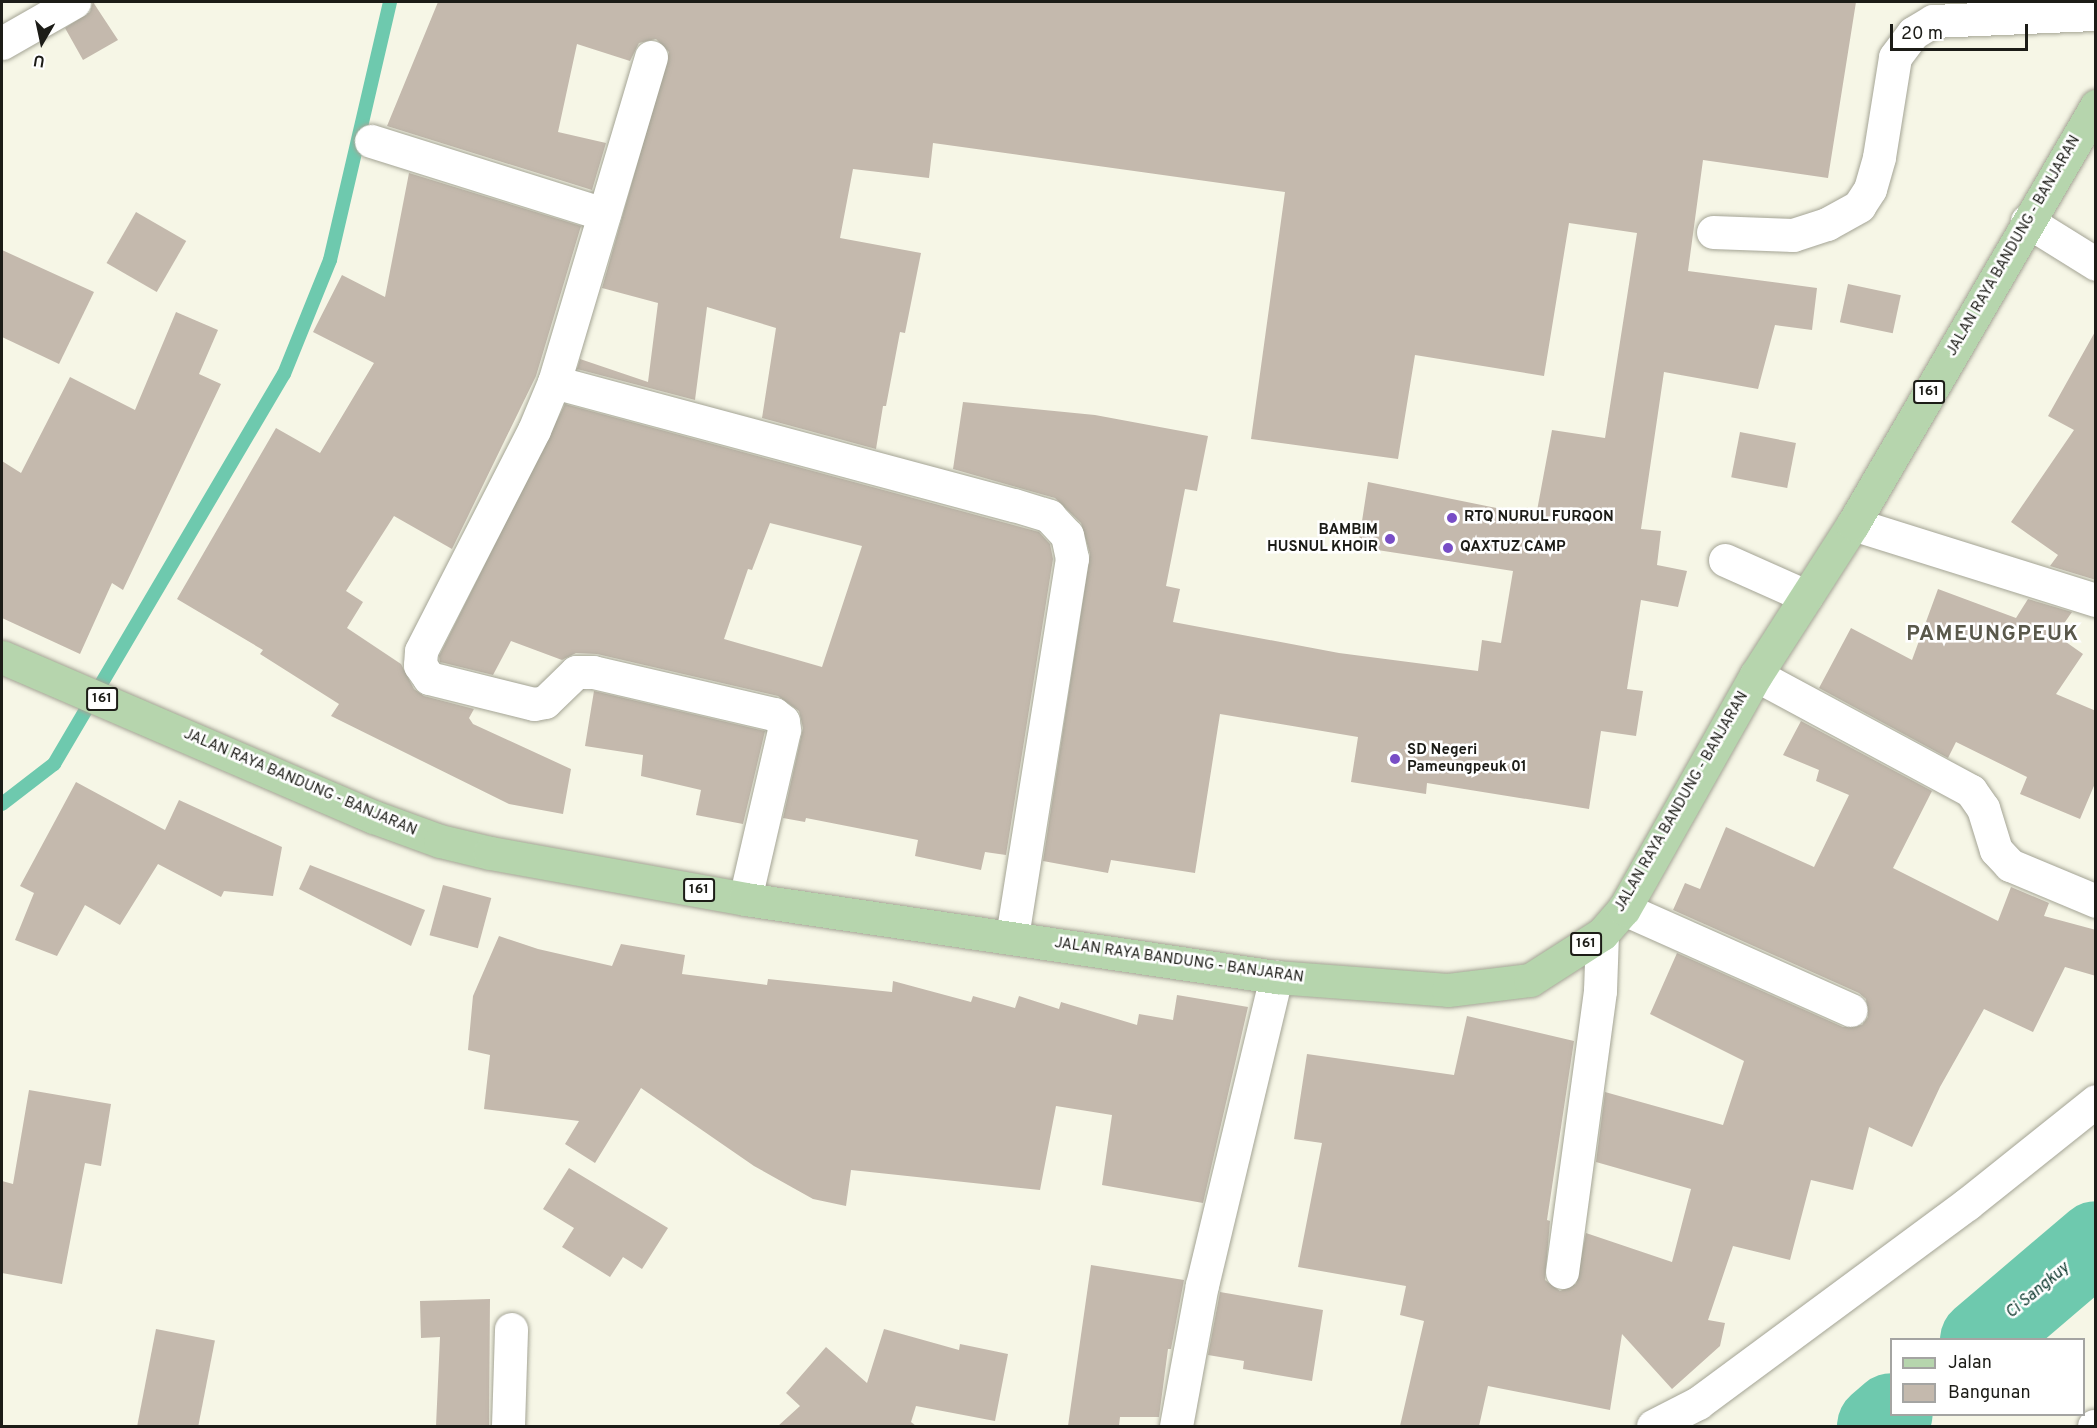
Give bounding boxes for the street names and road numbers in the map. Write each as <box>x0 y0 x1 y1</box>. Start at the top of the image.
street label: JALAN RAYA BANDUNG - BANJARAN <box>1943 132 2085 360</box>
road number: 161 <box>1912 381 1946 403</box>
road number: 161 <box>86 688 118 710</box>
street label: JALAN RAYA BANDUNG - BANJARAN <box>1611 688 1753 916</box>
street label: JALAN RAYA BANDUNG - BANJARAN <box>180 725 420 841</box>
road number: 161 <box>682 879 716 901</box>
road number: 161 <box>1570 933 1602 955</box>
street label: JALAN RAYA BANDUNG - BANJARAN <box>1053 935 1305 987</box>

